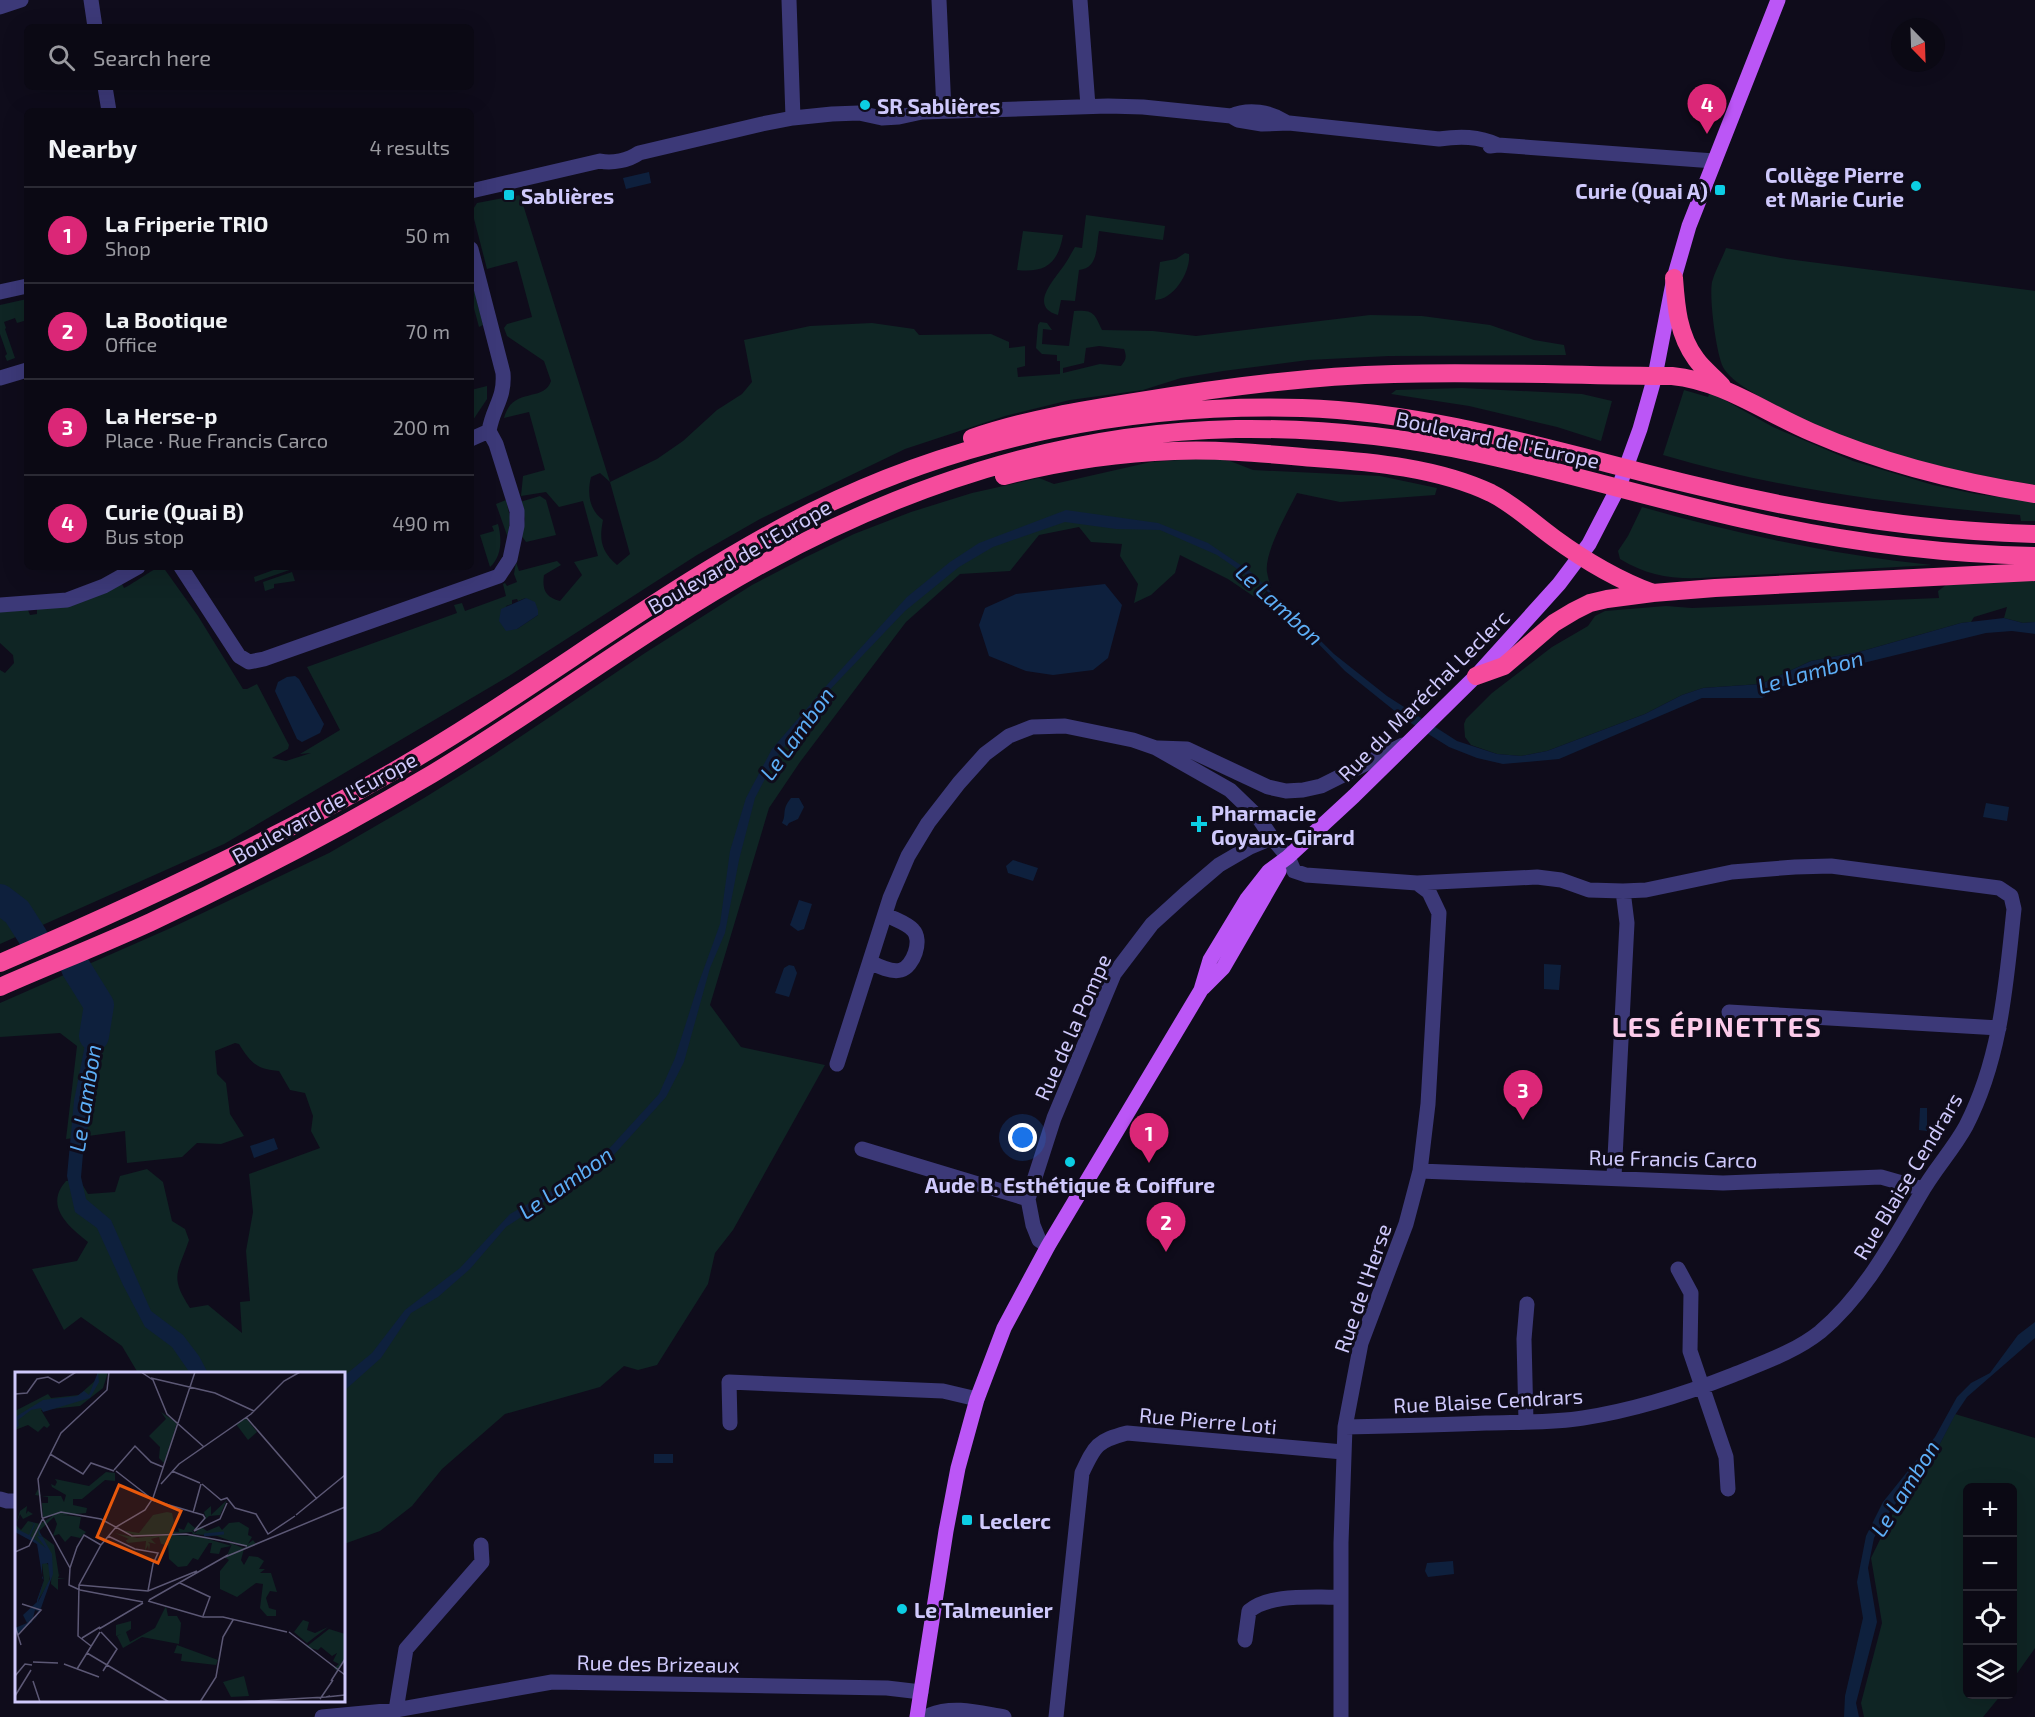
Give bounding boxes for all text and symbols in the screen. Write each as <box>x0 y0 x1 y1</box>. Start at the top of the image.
north arrow <box>1891 18 1945 72</box>
search box <box>24 24 474 90</box>
icon: search <box>45 41 78 74</box>
text: Search here <box>93 44 211 70</box>
pin: 4 <box>1688 84 1726 134</box>
place label: SR Sablières <box>877 93 1001 118</box>
marker: SR Sablières <box>858 98 872 112</box>
text: Nearby <box>48 132 137 163</box>
text: 4 results <box>370 135 450 159</box>
place label: Collège Pierre et Marie Curie <box>1765 162 1904 211</box>
place label: Curie (Quai A) <box>1575 178 1708 204</box>
marker: Collège Pierre et Marie Curie <box>1909 179 1923 193</box>
place label: Sablières <box>521 183 614 208</box>
marker: Curie (Quai A) <box>1713 183 1727 197</box>
marker: Sablières <box>502 188 516 202</box>
text: La Friperie TRIO <box>105 210 268 236</box>
text: 1 <box>63 223 72 247</box>
text: 50 m <box>405 223 450 247</box>
text: Shop <box>105 236 151 260</box>
text: La Bootique <box>105 306 228 332</box>
text: 2 <box>62 319 73 343</box>
text: 70 m <box>406 319 450 343</box>
text: Office <box>105 332 157 356</box>
text: La Herse-p <box>105 402 218 428</box>
street label: Boulevard de l'Europe <box>1394 405 1602 473</box>
text: 3 <box>62 415 73 439</box>
text: 200 m <box>393 415 450 439</box>
text: Place · Rue Francis Carco <box>105 428 328 452</box>
street label: Boulevard de l'Europe <box>643 493 835 619</box>
text: Curie (Quai B) <box>105 498 244 524</box>
text: 4 <box>61 511 74 535</box>
text: 490 m <box>392 511 450 535</box>
text: Bus stop <box>105 524 184 548</box>
water label: Le Lambon <box>1231 558 1329 650</box>
street label: Rue du Maréchal Leclerc <box>1332 604 1514 786</box>
water label: Le Lambon <box>1754 644 1866 698</box>
water label: Le Lambon <box>754 681 838 785</box>
street label: Boulevard de l'Europe <box>227 746 421 868</box>
place label: Pharmacie Goyaux-Girard <box>1211 800 1355 850</box>
marker: Pharmacie Goyaux-Girard <box>1192 817 1206 831</box>
street label: Rue de la Pompe <box>1029 950 1115 1104</box>
district label: LES ÉPINETTES <box>1612 1010 1822 1042</box>
water label: Le Lambon <box>63 1042 105 1154</box>
pin: 3 <box>1504 1070 1543 1120</box>
street label: Rue Blaise Cendrars <box>1847 1088 1967 1264</box>
pin: 1 <box>1130 1114 1168 1163</box>
your location <box>1008 1123 1037 1152</box>
water label: Le Lambon <box>513 1140 617 1224</box>
street label: Rue Francis Carco <box>1589 1144 1757 1172</box>
marker: Aude B. Esthétique & Coiffure <box>1063 1155 1077 1169</box>
place label: Aude B. Esthétique & Coiffure <box>925 1172 1215 1197</box>
pin: 2 <box>1146 1202 1186 1252</box>
street label: Rue de l'Herse <box>1328 1220 1396 1356</box>
inset map <box>15 1372 345 1702</box>
street label: Rue Blaise Cendrars <box>1392 1383 1584 1417</box>
street label: Rue Pierre Loti <box>1138 1402 1278 1438</box>
water label: Le Lambon <box>1864 1435 1944 1541</box>
map controls <box>1963 1483 2017 1699</box>
button: + <box>1963 1483 2017 1537</box>
place label: Leclerc <box>979 1508 1051 1533</box>
marker: Leclerc <box>960 1513 974 1527</box>
button: − <box>1963 1537 2017 1591</box>
button: locate <box>1963 1591 2017 1645</box>
place label: Le Talmeunier <box>914 1597 1053 1622</box>
marker: Le Talmeunier <box>895 1602 909 1616</box>
button: layers <box>1963 1645 2017 1699</box>
street label: Rue des Brizeaux <box>576 1649 740 1677</box>

